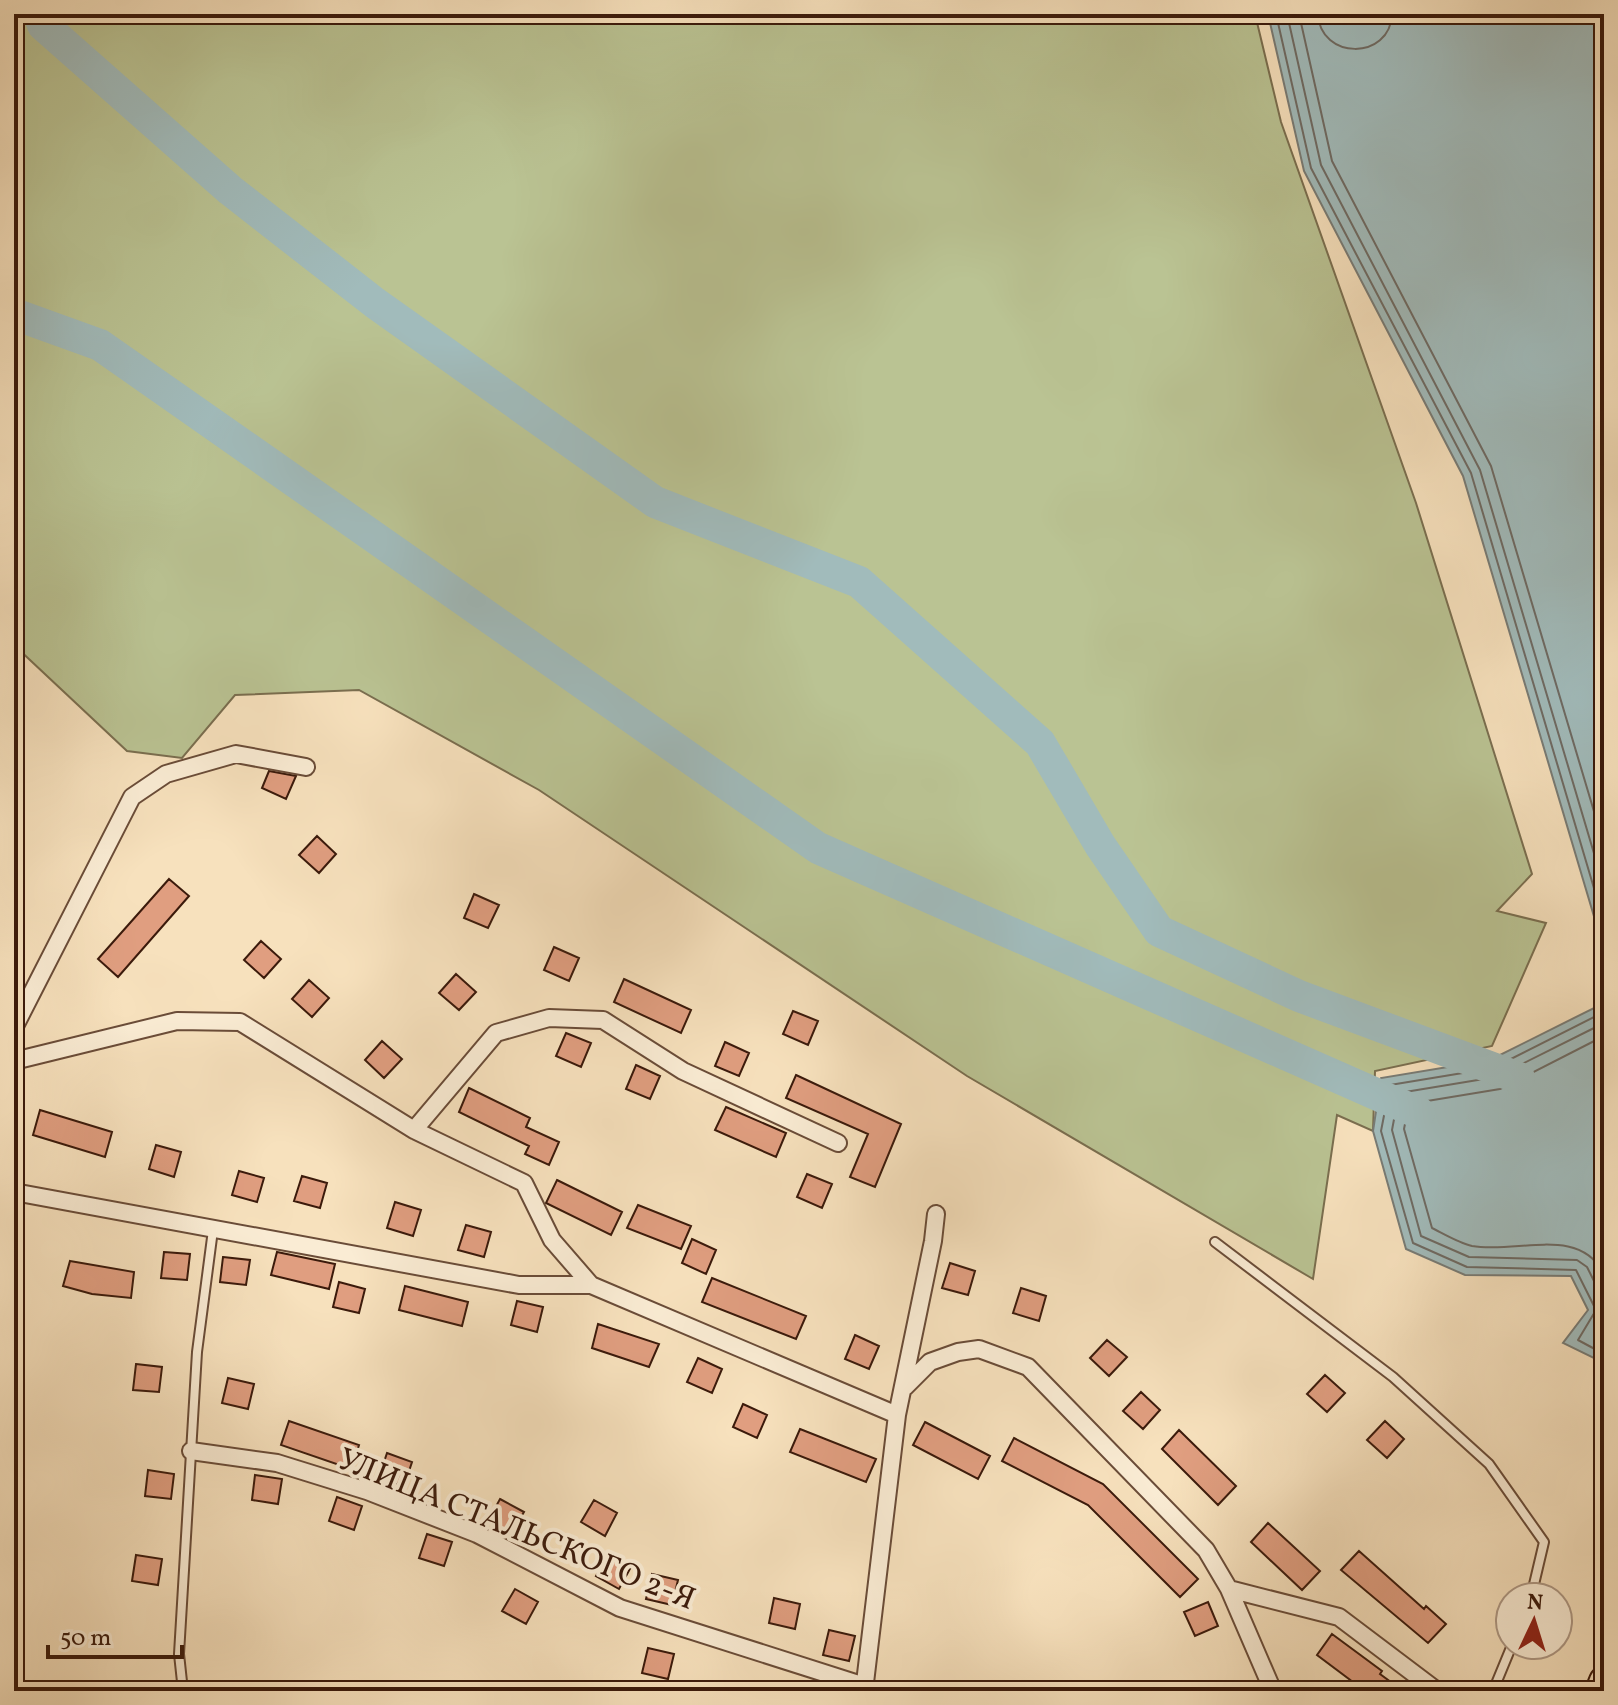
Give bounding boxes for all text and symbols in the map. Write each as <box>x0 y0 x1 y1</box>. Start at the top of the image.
street label: УЛИЦА СТАЛЬСКОГО 2-Я <box>330 1439 701 1623</box>
north arrow <box>1494 1581 1574 1661</box>
text: N <box>1526 1588 1544 1620</box>
scale bar <box>48 1609 182 1659</box>
text: 50 m <box>60 1622 112 1656</box>

